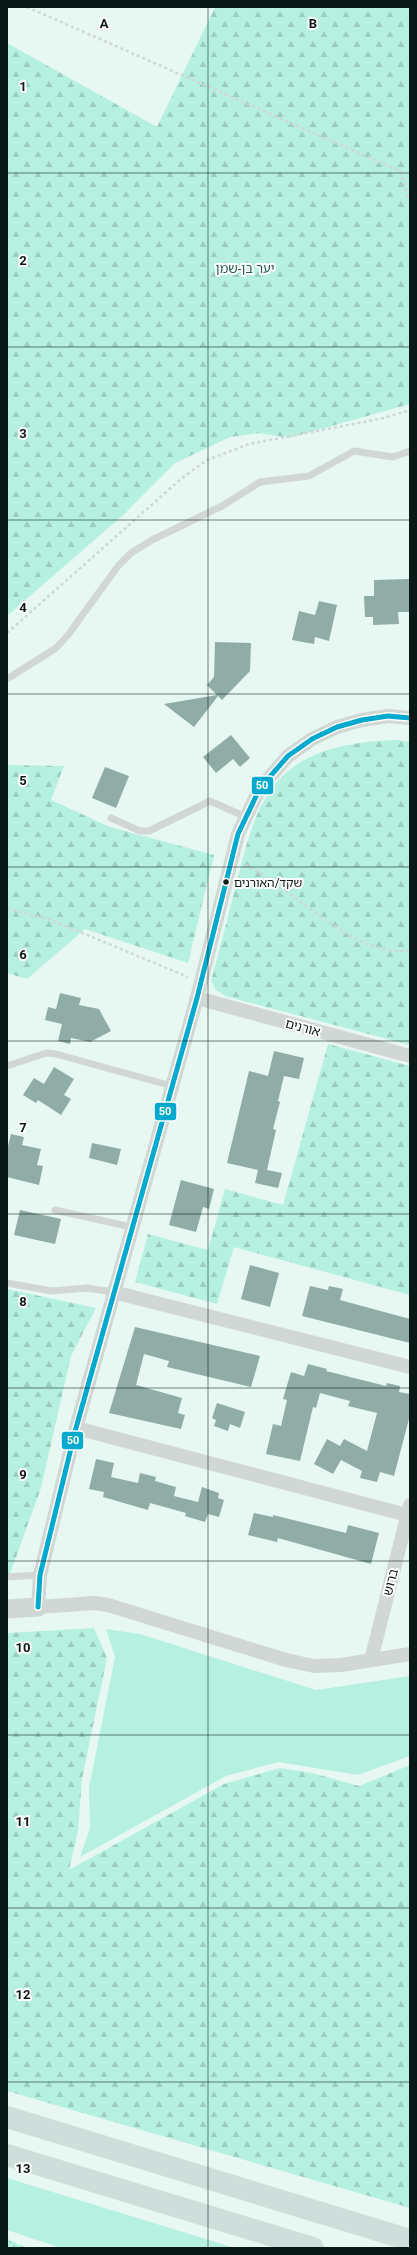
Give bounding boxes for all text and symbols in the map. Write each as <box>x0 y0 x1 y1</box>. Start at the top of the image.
text: A <box>100 16 109 31</box>
text: B <box>309 16 317 31</box>
text: 1 <box>19 79 27 94</box>
text: 2 <box>19 253 27 268</box>
park label: יער בן-שמן <box>215 261 275 276</box>
text: 3 <box>19 426 27 441</box>
text: 4 <box>19 600 27 615</box>
text: 5 <box>19 773 27 788</box>
line badge: 50 <box>251 776 274 795</box>
text: 50 <box>256 779 268 792</box>
place label: שקד/האורנים <box>234 876 302 890</box>
marker: שקד/האורנים <box>221 877 231 887</box>
text: 6 <box>19 947 27 962</box>
street label: אורנים <box>284 1016 322 1039</box>
line badge: 50 <box>154 1102 177 1121</box>
text: 50 <box>159 1105 171 1118</box>
text: 7 <box>19 1120 27 1135</box>
text: 8 <box>19 1294 27 1309</box>
line badge: 50 <box>61 1431 84 1450</box>
text: 50 <box>67 1434 79 1447</box>
text: 9 <box>19 1467 27 1482</box>
street label: ברוש <box>380 1567 401 1597</box>
text: 10 <box>16 1640 30 1655</box>
text: 11 <box>16 1814 30 1829</box>
text: 12 <box>16 1987 30 2002</box>
text: 13 <box>16 2161 30 2176</box>

